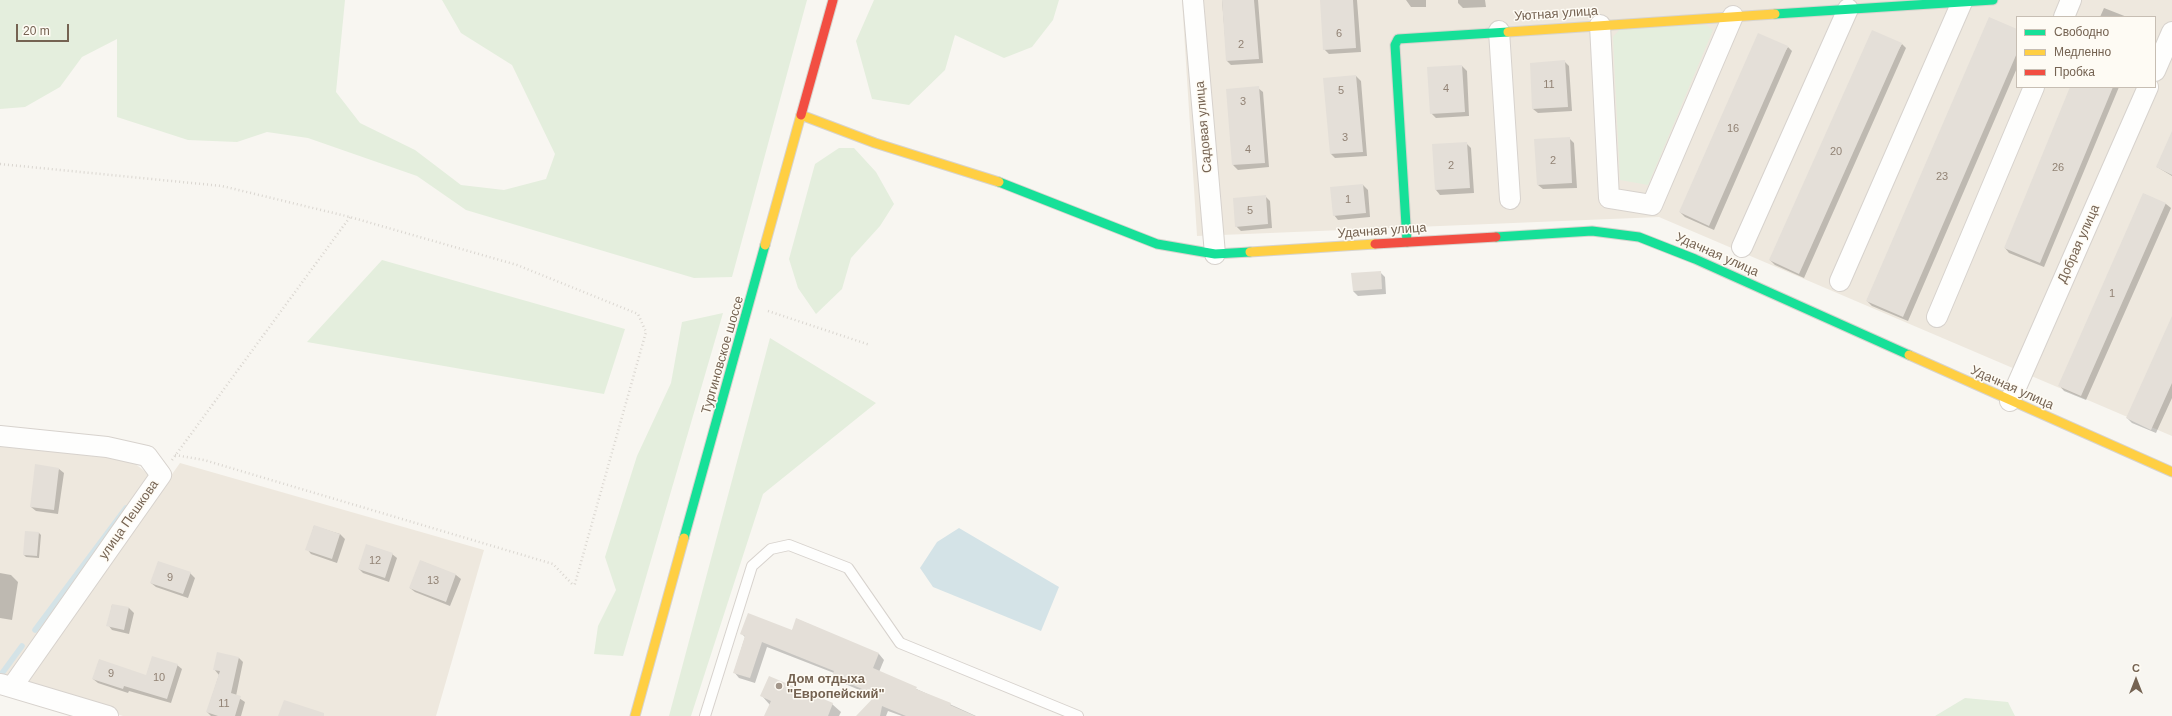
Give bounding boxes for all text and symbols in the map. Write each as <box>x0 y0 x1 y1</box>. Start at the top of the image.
street label: Уютная улица <box>1514 3 1598 25</box>
scale bar <box>18 16 71 42</box>
legend <box>2016 16 2156 88</box>
text: 20 m <box>23 24 50 38</box>
text: Свободно <box>2054 25 2109 39</box>
house number: 6 <box>1336 27 1342 41</box>
house number: 2 <box>1238 38 1244 52</box>
text: Медленно <box>2054 45 2111 59</box>
text: Пробка <box>2054 65 2095 79</box>
house number: 11 <box>1543 78 1555 92</box>
street label: Садовая улица <box>1192 81 1216 173</box>
house number: 4 <box>1443 82 1449 96</box>
house number: 5 <box>1338 84 1344 98</box>
house number: 3 <box>1240 95 1246 109</box>
house number: 16 <box>1727 122 1739 136</box>
house number: 3 <box>1342 131 1348 145</box>
house number: 4 <box>1245 143 1251 157</box>
house number: 20 <box>1830 145 1842 159</box>
house number: 2 <box>1550 154 1556 168</box>
house number: 2 <box>1448 159 1454 173</box>
house number: 26 <box>2052 161 2064 175</box>
house number: 23 <box>1936 170 1948 184</box>
house number: 1 <box>1345 193 1351 207</box>
street label: Добрая улица <box>2055 202 2103 286</box>
house number: 5 <box>1247 204 1253 218</box>
street label: Удачная улица <box>1337 220 1427 242</box>
street label: Удачная улица <box>1673 230 1761 280</box>
house number: 1 <box>2109 287 2115 301</box>
street label: Тургиновское шоссе <box>699 294 747 416</box>
street label: Удачная улица <box>1968 363 2056 413</box>
street label: улица Пешкова <box>96 477 162 563</box>
house number: 12 <box>369 554 381 568</box>
house number: 9 <box>167 571 173 585</box>
house number: 13 <box>427 574 439 588</box>
north arrow <box>2116 660 2156 700</box>
text: С <box>2132 662 2140 674</box>
house number: 9 <box>108 667 114 681</box>
house number: 10 <box>153 671 165 685</box>
place label: Дом отдыха "Европейский" <box>787 671 885 702</box>
marker: Дом отдыха "Европейский" <box>774 681 784 691</box>
house number: 11 <box>218 697 230 711</box>

